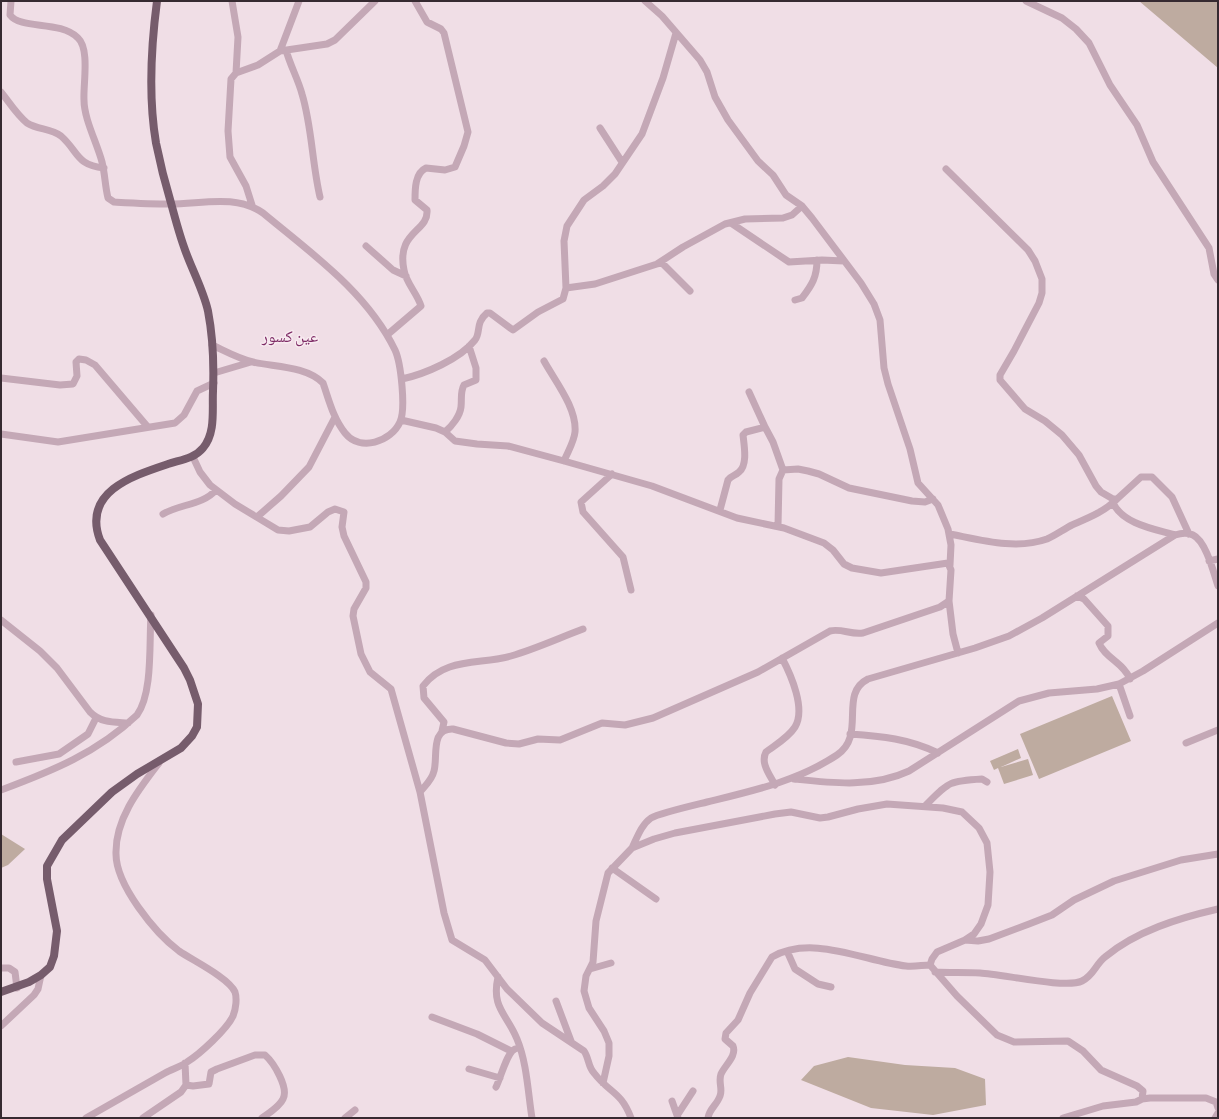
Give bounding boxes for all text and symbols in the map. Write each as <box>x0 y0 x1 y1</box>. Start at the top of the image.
district label: عين كسور <box>261 327 318 347</box>

